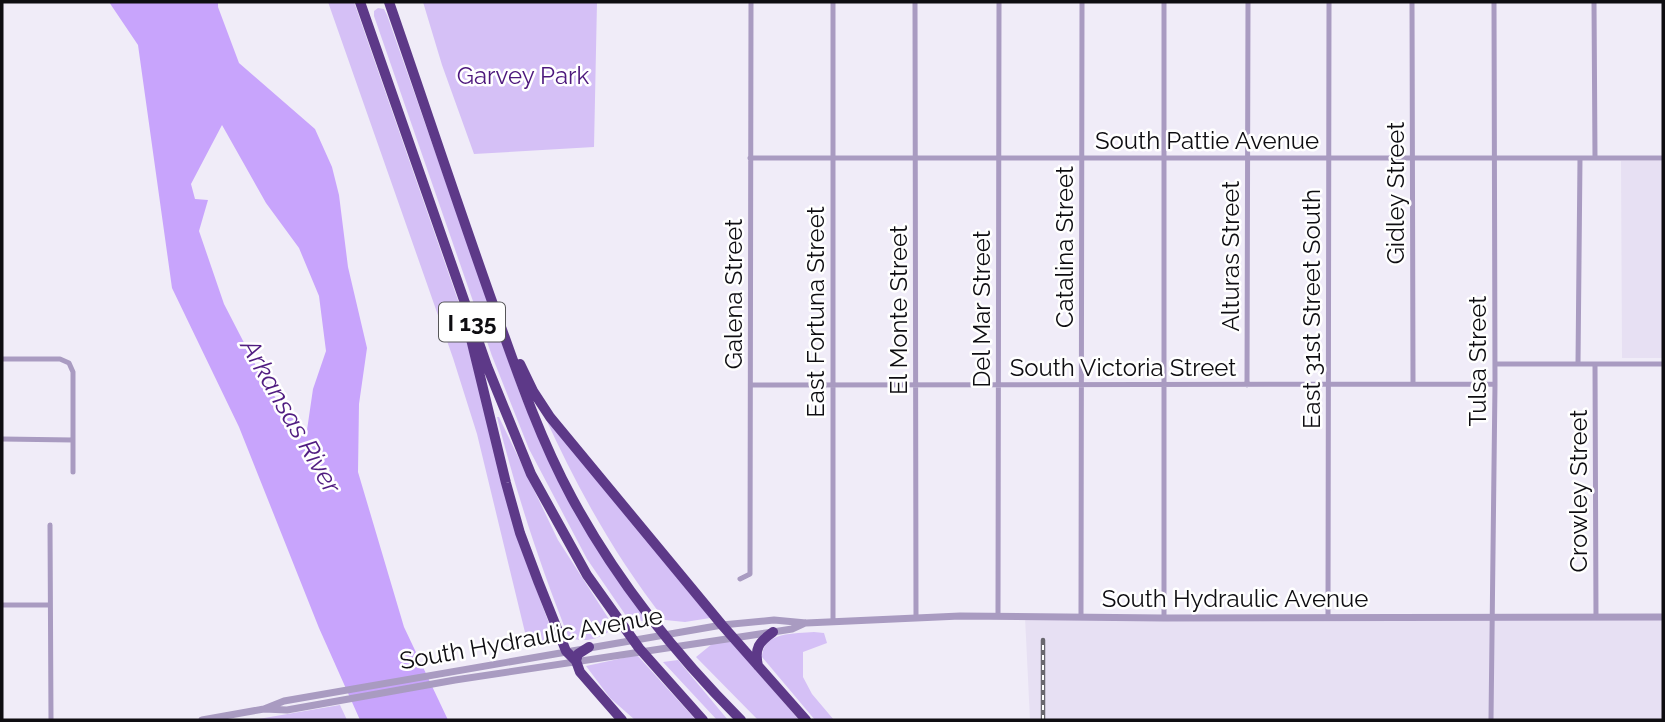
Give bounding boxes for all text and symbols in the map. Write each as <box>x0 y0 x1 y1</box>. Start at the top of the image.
park label: Garvey Park <box>457 61 589 90</box>
street label: Gidley Street <box>1381 122 1410 264</box>
street label: South Pattie Avenue <box>1095 126 1319 155</box>
street label: Catalina Street <box>1050 166 1079 328</box>
street label: Alturas Street <box>1216 181 1245 331</box>
street label: East 31st Street South <box>1297 189 1326 429</box>
street label: East Fortuna Street <box>801 206 830 418</box>
street label: Galena Street <box>719 219 748 369</box>
street label: El Monte Street <box>884 225 913 395</box>
street label: Del Mar Street <box>967 230 996 388</box>
street label: Tulsa Street <box>1463 296 1492 426</box>
road number: I 135 <box>439 302 505 342</box>
water label: Arkansas River <box>234 332 348 499</box>
street label: South Victoria Street <box>1010 353 1236 382</box>
street label: Crowley Street <box>1564 409 1593 573</box>
street label: South Hydraulic Avenue <box>1102 584 1368 613</box>
street label: South Hydraulic Avenue <box>397 601 665 675</box>

